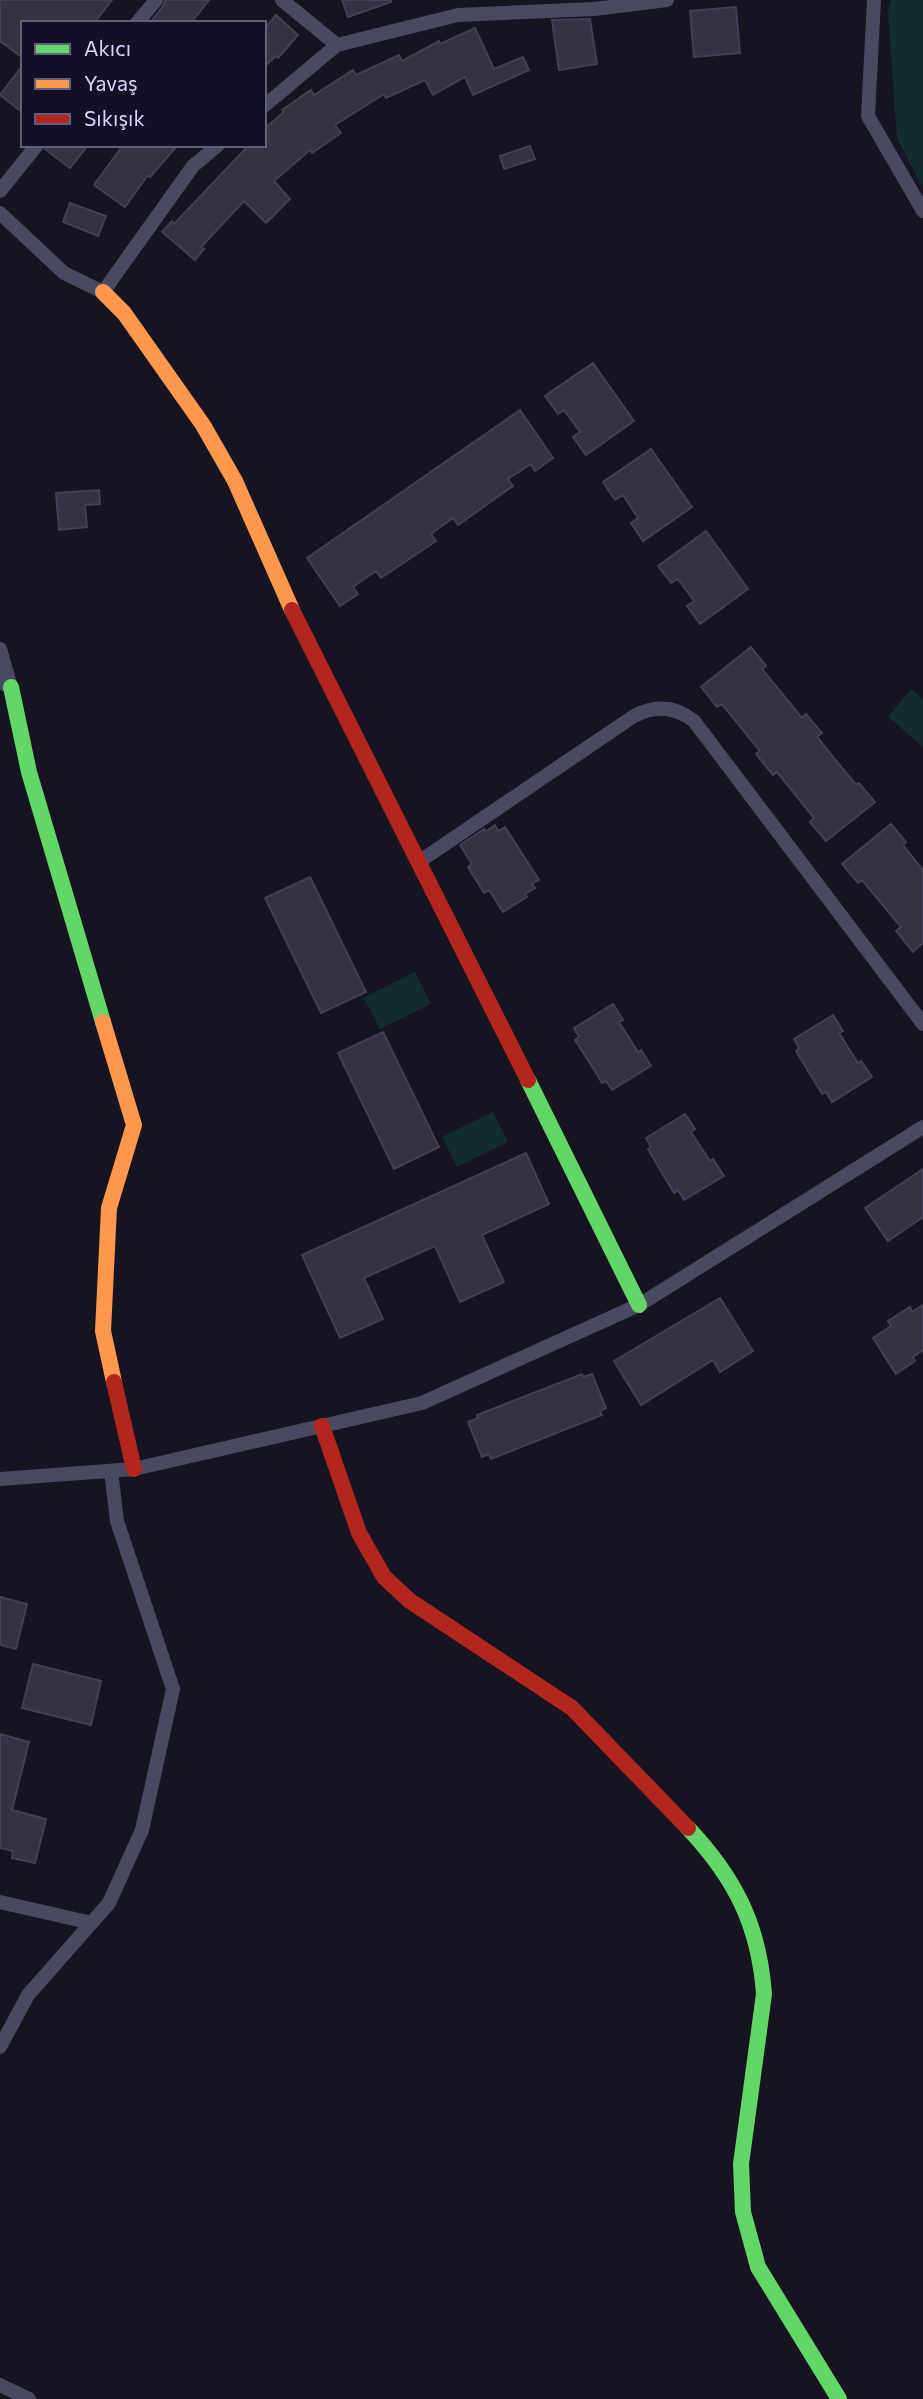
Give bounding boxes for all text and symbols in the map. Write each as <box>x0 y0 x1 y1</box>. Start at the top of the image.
legend <box>21 21 266 147</box>
text: Akıcı <box>84 35 131 60</box>
text: Yavaş <box>84 70 137 95</box>
text: Sıkışık <box>84 105 145 130</box>

